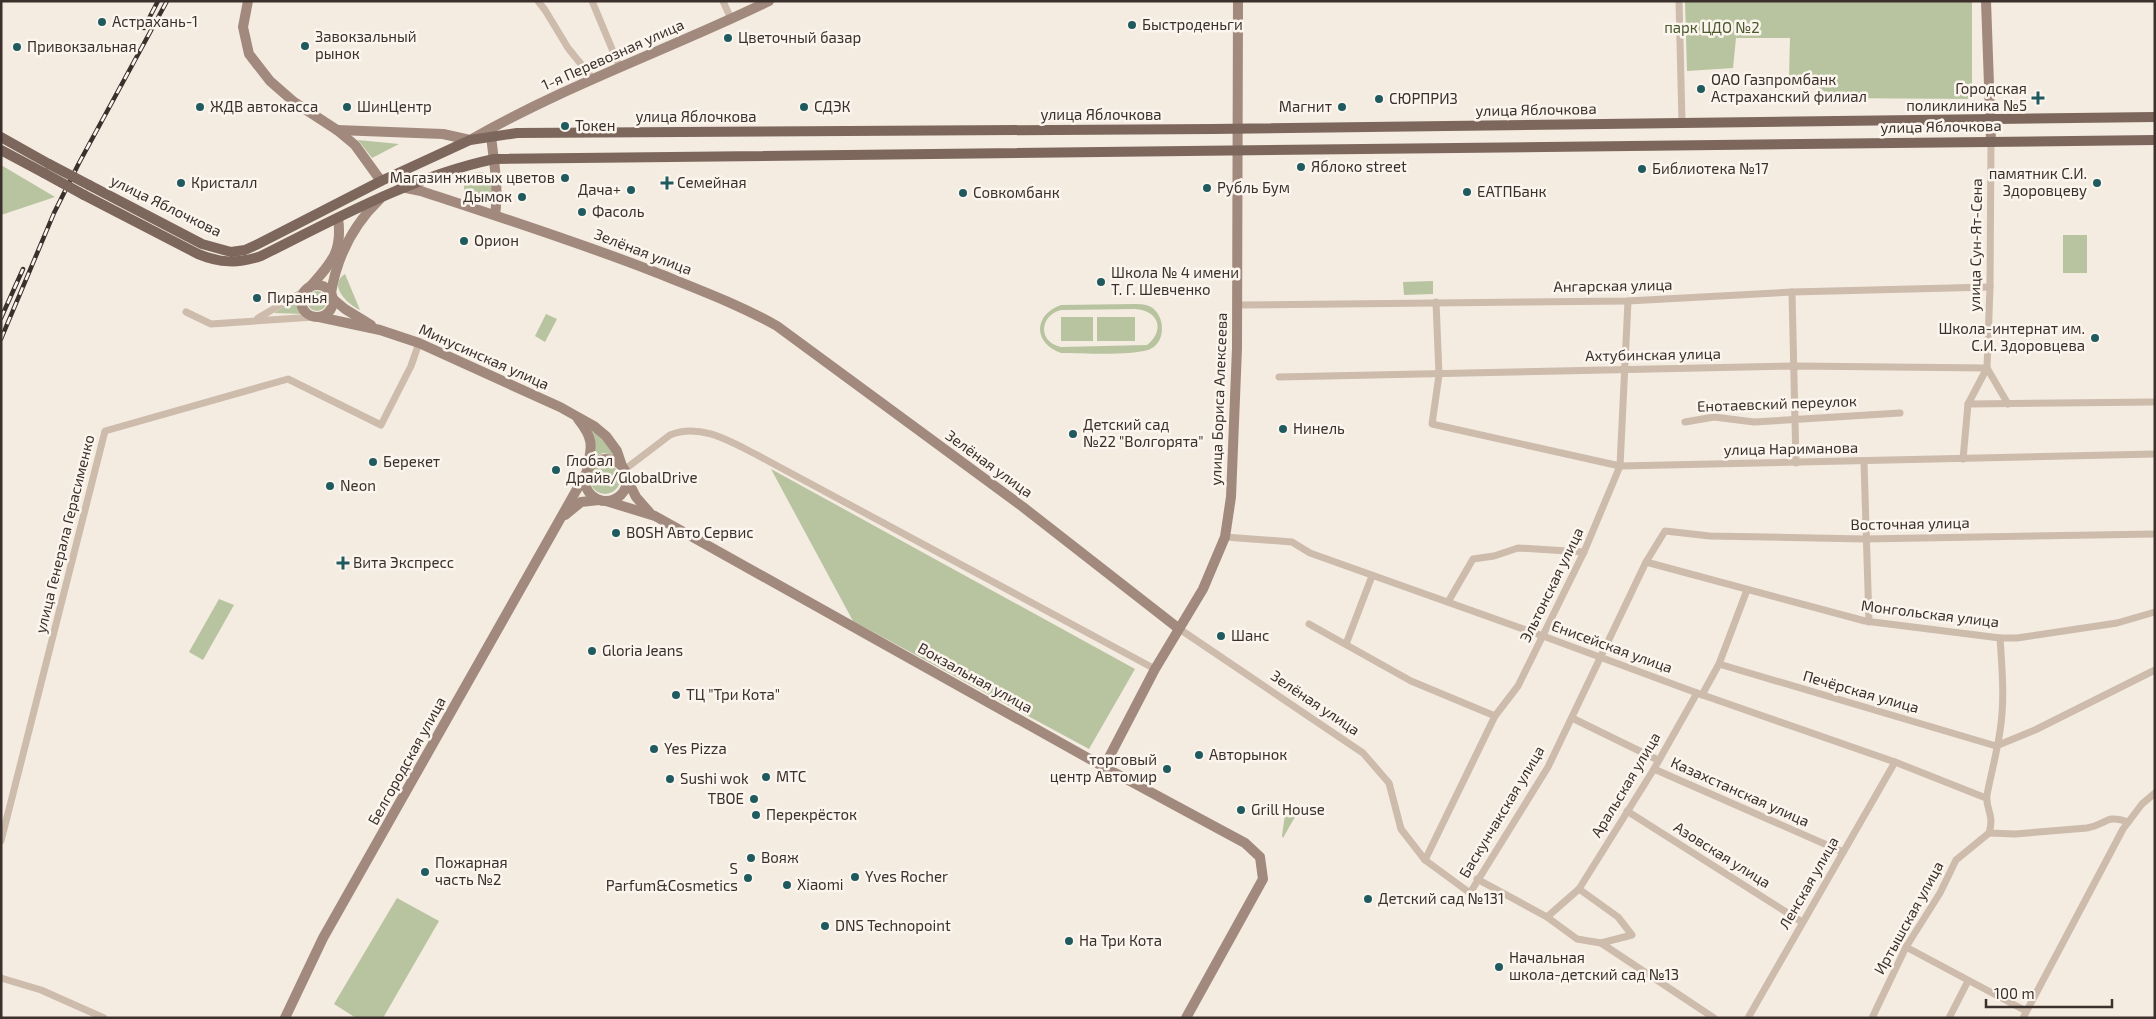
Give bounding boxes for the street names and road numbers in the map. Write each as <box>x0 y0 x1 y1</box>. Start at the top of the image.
street label: 1-я Перевозная улица <box>539 15 687 94</box>
street label: улица Яблочкова <box>1475 99 1597 120</box>
street label: улица Яблочкова <box>1040 105 1162 124</box>
street label: улица Яблочкова <box>635 107 757 126</box>
street label: улица Яблочкова <box>1880 116 2002 137</box>
street label: улица Яблочкова <box>108 170 225 241</box>
street label: улица Сун-Ят-Сена <box>1965 178 1986 312</box>
street label: Зелёная улица <box>592 224 695 279</box>
street label: Ангарская улица <box>1553 275 1673 296</box>
street label: улица Бориса Алексеева <box>1206 312 1231 486</box>
street label: Минусинская улица <box>416 319 552 394</box>
street label: Ахтубинская улица <box>1585 344 1721 365</box>
street label: Енотаевский переулок <box>1697 391 1857 416</box>
street label: Зелёная улица <box>942 426 1037 502</box>
street label: улица Генерала Герасименко <box>31 433 98 635</box>
street label: улица Нариманова <box>1724 438 1858 459</box>
street label: Восточная улица <box>1850 513 1970 534</box>
street label: Эльтонская улица <box>1516 524 1588 645</box>
street label: Монгольская улица <box>1860 596 2000 631</box>
street label: Енисейская улица <box>1549 616 1675 677</box>
street label: Вокзальная улица <box>915 638 1036 717</box>
street label: Зелёная улица <box>1267 666 1363 739</box>
street label: Печёрская улица <box>1801 666 1921 717</box>
street label: Белгородская улица <box>363 693 450 828</box>
street label: Аральская улица <box>1587 729 1665 841</box>
street label: Баскунчакская улица <box>1455 742 1549 881</box>
street label: Казахстанская улица <box>1668 752 1812 831</box>
street label: Азовская улица <box>1670 817 1774 892</box>
street label: Ленская улица <box>1774 833 1843 932</box>
street label: Иртышская улица <box>1870 858 1948 978</box>

